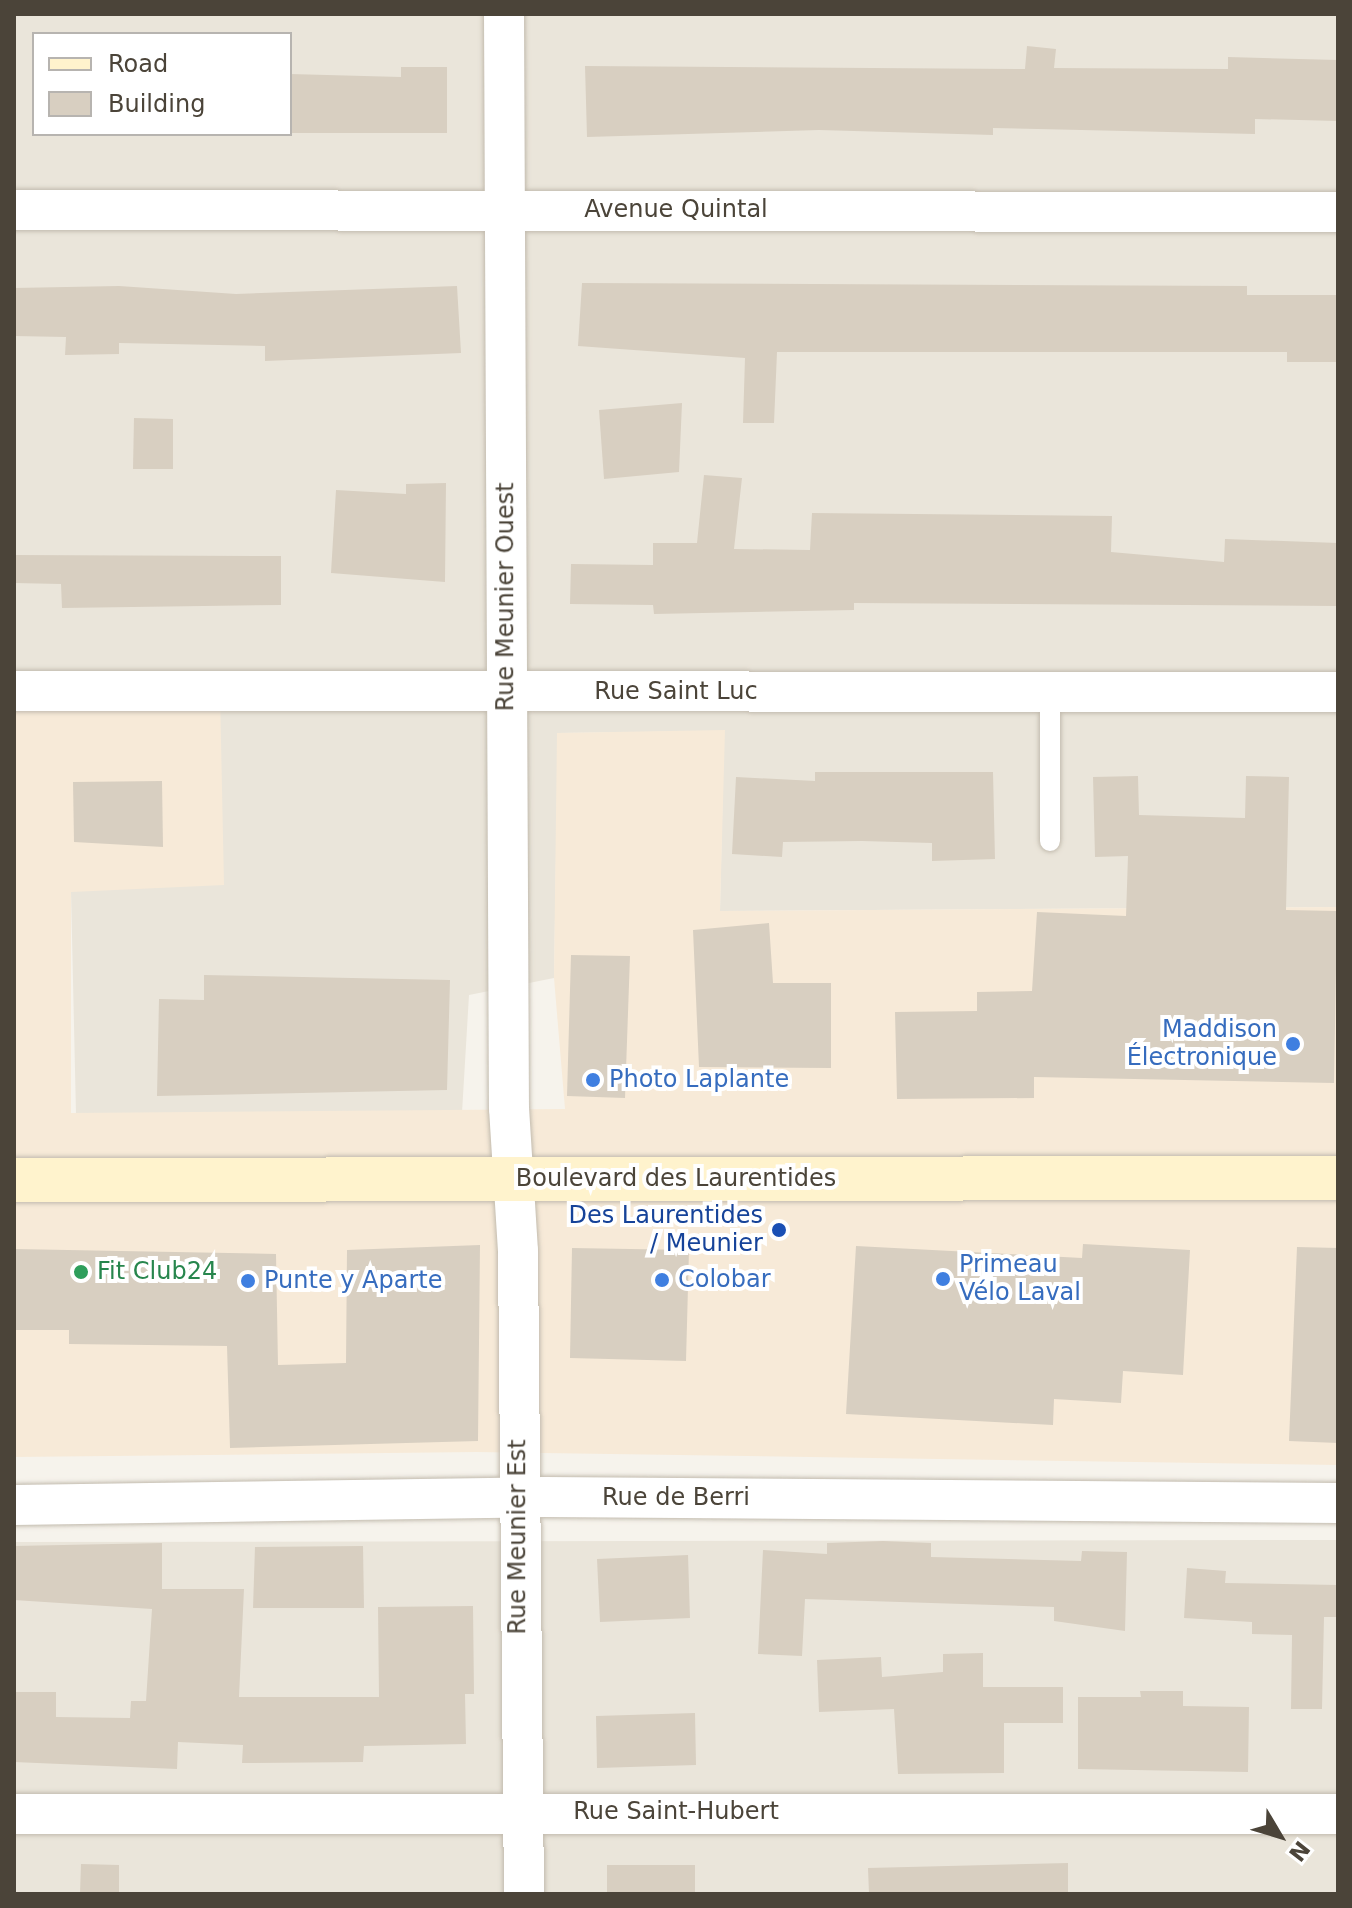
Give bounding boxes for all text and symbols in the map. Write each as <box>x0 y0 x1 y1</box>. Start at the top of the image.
legend <box>32 32 292 136</box>
text: Road <box>108 50 168 78</box>
text: Building <box>108 90 205 118</box>
street label: Avenue Quintal <box>584 196 768 224</box>
street label: Rue Meunier Ouest <box>492 483 520 711</box>
street label: Rue Saint Luc <box>594 678 758 706</box>
place label: Maddison Électronique <box>1127 1016 1277 1072</box>
marker: Maddison Électronique <box>1284 1035 1302 1053</box>
place label: Photo Laplante <box>609 1066 789 1094</box>
marker: Photo Laplante <box>584 1071 602 1089</box>
street label: Boulevard des Laurentides <box>516 1165 836 1193</box>
place label: Des Laurentides / Meunier <box>568 1202 763 1258</box>
marker: Des Laurentides / Meunier <box>770 1221 788 1239</box>
place label: Primeau Vélo Laval <box>959 1251 1081 1307</box>
place label: Fit Club24 <box>97 1258 217 1286</box>
marker: Fit Club24 <box>72 1263 90 1281</box>
place label: Colobar <box>678 1266 771 1294</box>
place label: Punte y Aparte <box>264 1267 443 1295</box>
marker: Primeau Vélo Laval <box>934 1270 952 1288</box>
marker: Colobar <box>653 1271 671 1289</box>
marker: Punte y Aparte <box>239 1272 257 1290</box>
street label: Rue Meunier Est <box>504 1439 532 1635</box>
street label: Rue de Berri <box>602 1484 750 1512</box>
north arrow <box>1240 1796 1320 1876</box>
street label: Rue Saint-Hubert <box>573 1798 779 1826</box>
text: N <box>1284 1836 1315 1866</box>

